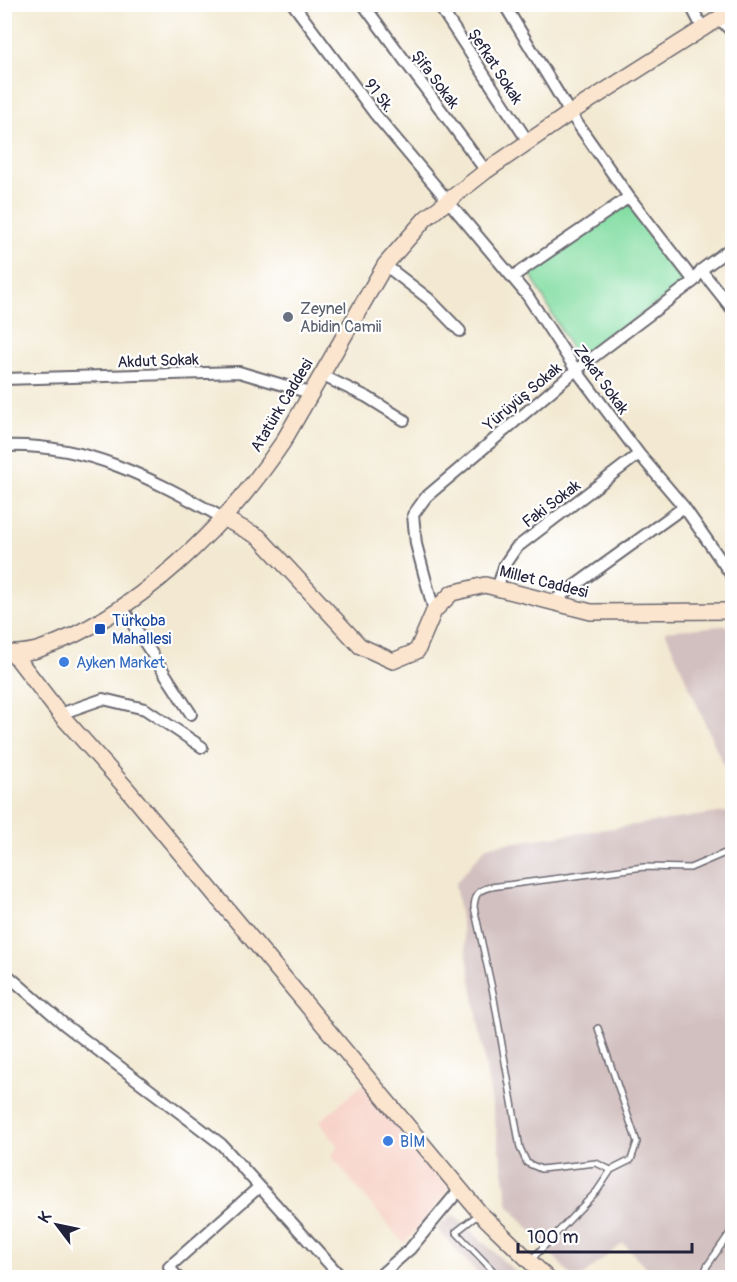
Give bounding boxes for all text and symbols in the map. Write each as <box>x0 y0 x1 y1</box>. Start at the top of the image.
street label: Şefkat Sokak <box>463 25 527 108</box>
street label: Şifa Sokak <box>407 47 464 113</box>
street label: 91 Sk. <box>360 75 399 117</box>
place label: Zeynel Abidin Camii <box>300 299 382 337</box>
marker: Zeynel Abidin Camii <box>281 310 295 324</box>
street label: Zekat Sokak <box>569 341 633 419</box>
street label: Akdut Sokak <box>117 350 199 372</box>
street label: Atatürk Caddesi <box>246 355 318 456</box>
street label: Yürüyüş Sokak <box>479 358 566 436</box>
street label: Faki Sokak <box>519 475 585 532</box>
street label: Millet Caddesi <box>497 561 590 603</box>
place label: Türkoba Mahallesi <box>112 611 172 649</box>
marker: Türkoba Mahallesi <box>93 622 107 636</box>
place label: Ayken Market <box>76 653 166 673</box>
marker: Ayken Market <box>57 655 71 669</box>
place label: BİM <box>400 1132 425 1152</box>
marker: BİM <box>381 1134 395 1148</box>
north arrow <box>27 1195 87 1255</box>
text: K <box>34 1208 56 1227</box>
scale bar <box>518 1216 692 1254</box>
text: 100 m <box>527 1226 579 1249</box>

